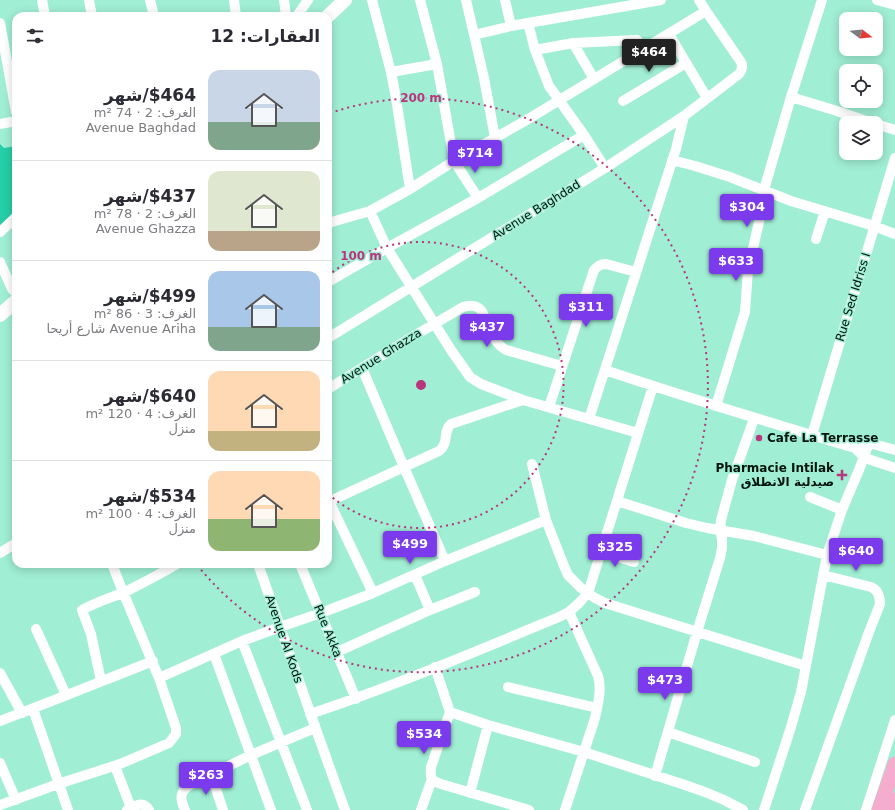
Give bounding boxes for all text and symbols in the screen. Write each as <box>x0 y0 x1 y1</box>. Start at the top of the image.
north arrow <box>839 12 883 56</box>
map controls <box>839 12 883 160</box>
icon: filters <box>24 25 46 47</box>
text: العقارات: 12 <box>210 26 320 46</box>
pin: $464 <box>625 39 673 73</box>
text: $464 <box>631 44 667 59</box>
button: locate <box>839 64 883 108</box>
text: $464/شهر <box>104 85 196 105</box>
icon: home <box>240 86 288 134</box>
text: 200 m <box>400 91 442 105</box>
text: الغرف: 2 · 74 m² <box>94 105 196 120</box>
button: layers <box>839 116 883 160</box>
text: Avenue Baghdad <box>86 120 196 135</box>
pin: $714 <box>451 140 499 174</box>
text: $714 <box>457 145 493 160</box>
street label: Avenue Baghdad <box>489 177 583 243</box>
text: $437/شهر <box>104 186 196 206</box>
icon: home <box>240 187 288 235</box>
pin: $304 <box>723 194 771 228</box>
text: $304 <box>729 199 765 214</box>
text: الغرف: 2 · 78 m² <box>94 206 196 221</box>
text: Avenue Ghazza <box>96 221 196 236</box>
pin: $633 <box>712 248 760 282</box>
text: 100 m <box>340 249 382 263</box>
street label: Rue Sed Idriss I <box>833 251 873 343</box>
text: $633 <box>718 253 754 268</box>
text: $499/شهر <box>104 286 196 306</box>
icon: home <box>240 287 288 335</box>
pin: $311 <box>562 294 610 328</box>
text: $311 <box>568 299 604 314</box>
text: الغرف: 3 · 86 m² <box>94 306 196 321</box>
pin: $437 <box>463 314 511 348</box>
text: $437 <box>469 319 505 334</box>
text: Avenue Ariha شارع أريحا <box>46 321 196 336</box>
street label: Avenue Ghazza <box>338 326 424 386</box>
centre of rings <box>414 378 428 392</box>
text: $640/شهر <box>104 386 196 406</box>
icon: home <box>240 387 288 435</box>
text: الغرف: 4 · 120 m² <box>85 406 196 421</box>
text: منزل <box>168 421 196 436</box>
place label: Cafe La Terrasse <box>767 431 878 445</box>
marker: Cafe La Terrasse <box>754 433 764 443</box>
place label: Pharmacie Intilak صيدلية الانطلاق <box>715 461 835 489</box>
marker: Pharmacie Intilak صيدلية الانطلاق <box>837 470 847 480</box>
text: $534/شهر <box>104 486 196 506</box>
icon: home <box>240 487 288 535</box>
text: الغرف: 4 · 100 m² <box>85 506 196 521</box>
text: منزل <box>168 521 196 536</box>
pin: $499 <box>386 531 434 565</box>
pin: $325 <box>591 534 639 568</box>
text: $499 <box>392 536 428 551</box>
pin: $640 <box>832 538 880 572</box>
text: $325 <box>597 539 633 554</box>
text: $640 <box>838 543 874 558</box>
street label: Avenue Al Kods <box>262 593 306 685</box>
street label: Rue Akka <box>311 602 345 660</box>
pin: $473 <box>641 667 689 701</box>
text: $473 <box>647 672 683 687</box>
pin: $534 <box>400 721 448 755</box>
text: $534 <box>406 726 442 741</box>
pin: $263 <box>182 762 230 796</box>
text: $263 <box>188 767 224 782</box>

